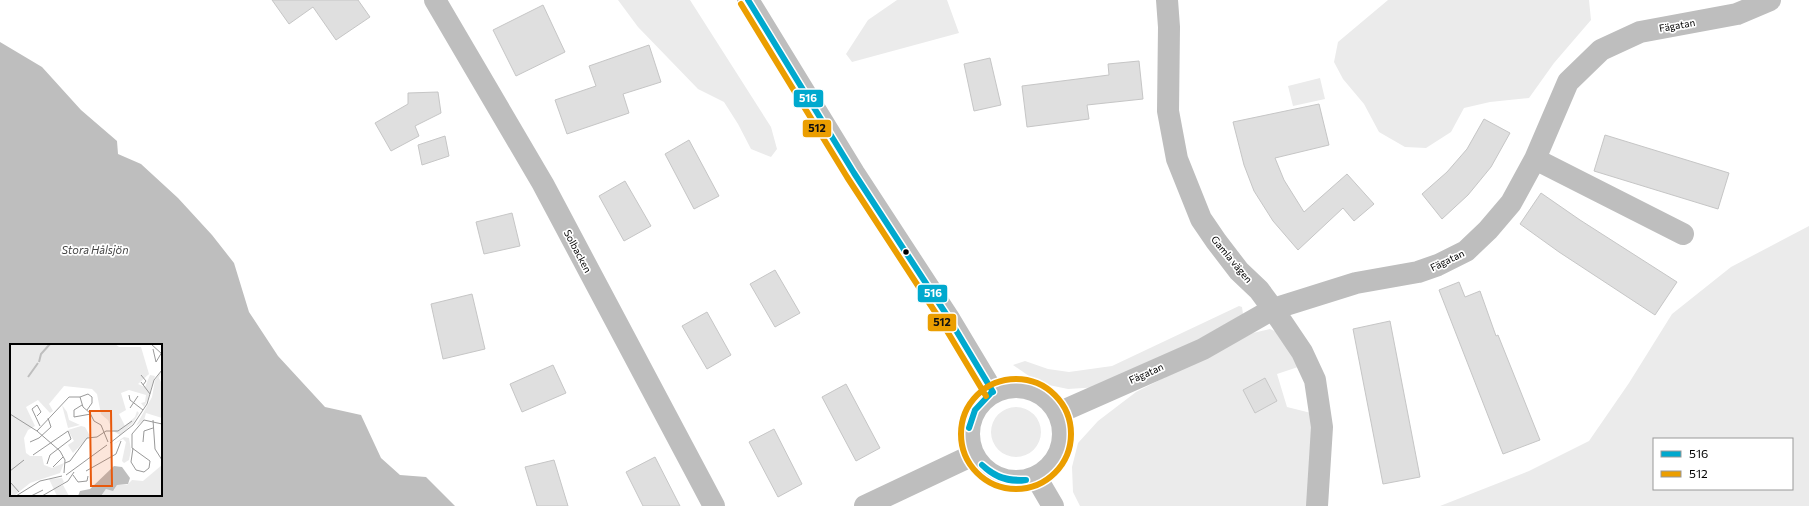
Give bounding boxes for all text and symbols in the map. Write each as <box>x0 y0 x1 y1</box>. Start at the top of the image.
street label: Fägatan <box>1658 16 1696 34</box>
line badge: 516 <box>793 89 824 108</box>
text: 516 <box>799 91 817 104</box>
line badge: 512 <box>802 119 832 138</box>
text: 512 <box>808 121 826 134</box>
street label: Solbacken <box>562 228 594 274</box>
street label: Gamla vägen <box>1209 233 1255 285</box>
water label: Stora Hålsjön <box>62 243 128 256</box>
unlabelled marker <box>901 247 911 257</box>
street label: Fägatan <box>1428 247 1466 273</box>
line badge: 516 <box>917 284 948 303</box>
text: 516 <box>924 286 942 299</box>
line badge: 512 <box>927 313 957 332</box>
text: 512 <box>933 315 951 328</box>
inset map <box>10 344 162 496</box>
street label: Fägatan <box>1127 360 1165 386</box>
legend <box>1653 438 1793 490</box>
text: 516 <box>1689 446 1708 460</box>
text: 512 <box>1689 466 1708 480</box>

